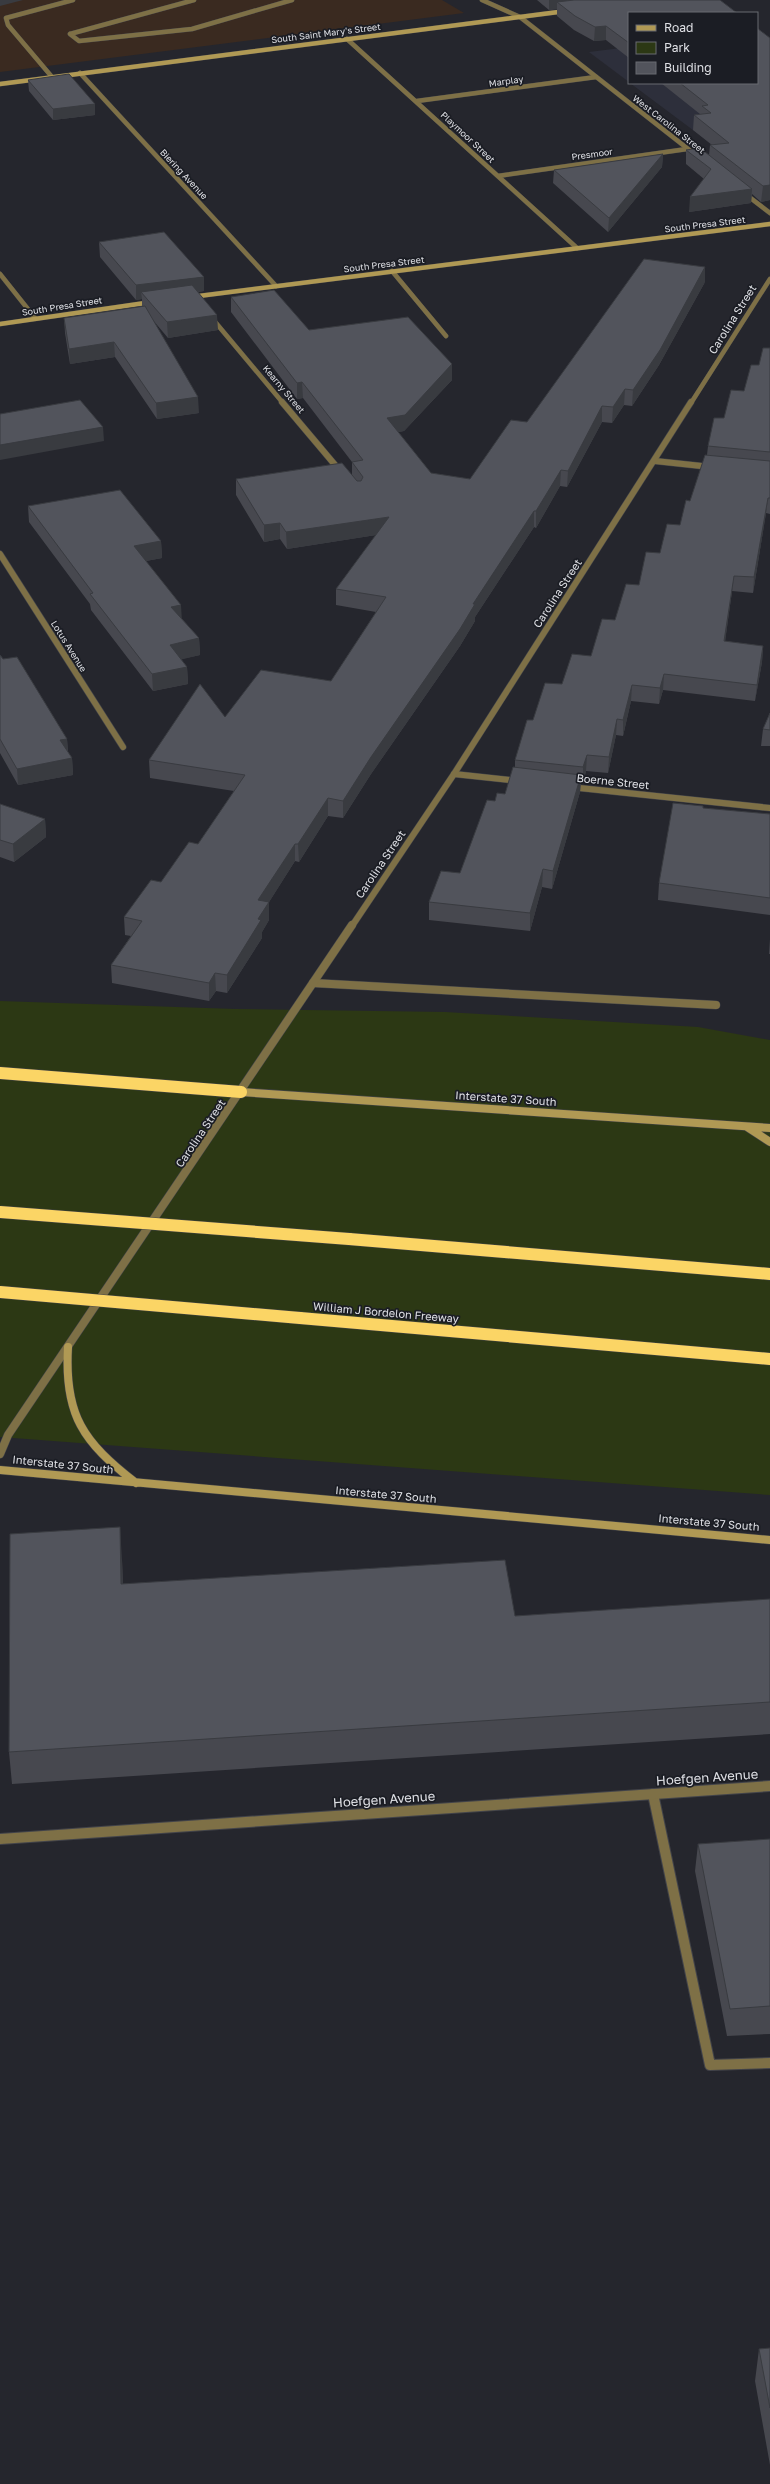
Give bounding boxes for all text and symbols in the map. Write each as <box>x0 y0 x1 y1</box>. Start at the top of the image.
legend <box>628 12 758 84</box>
text: Road <box>664 20 693 35</box>
street label: South Saint Mary's Street <box>271 21 382 45</box>
text: Park <box>664 40 690 55</box>
text: Building <box>664 60 712 75</box>
street label: Marplay <box>488 73 524 89</box>
street label: West Carolina Street <box>631 92 708 156</box>
street label: Playmoor Street <box>439 109 498 165</box>
street label: Presmoor <box>571 146 614 162</box>
street label: Biering Avenue <box>158 147 210 201</box>
street label: South Presa Street <box>664 214 746 234</box>
street label: South Presa Street <box>343 254 425 274</box>
street label: Carolina Street <box>705 282 759 356</box>
street label: South Presa Street <box>21 294 103 318</box>
street label: Kearny Street <box>261 363 307 415</box>
street label: Carolina Street <box>530 556 584 630</box>
street label: Lotus Avenue <box>49 618 89 674</box>
street label: Boerne Street <box>576 771 650 791</box>
street label: Carolina Street <box>352 828 408 900</box>
street label: Interstate 37 South <box>455 1088 557 1108</box>
street label: Carolina Street <box>172 1097 228 1169</box>
street label: William J Bordelon Freeway <box>313 1299 459 1325</box>
street label: Interstate 37 South <box>12 1452 114 1476</box>
street label: Interstate 37 South <box>335 1483 437 1505</box>
street label: Interstate 37 South <box>658 1511 760 1533</box>
street label: Hoefgen Avenue <box>655 1765 759 1789</box>
street label: Hoefgen Avenue <box>332 1787 436 1811</box>

